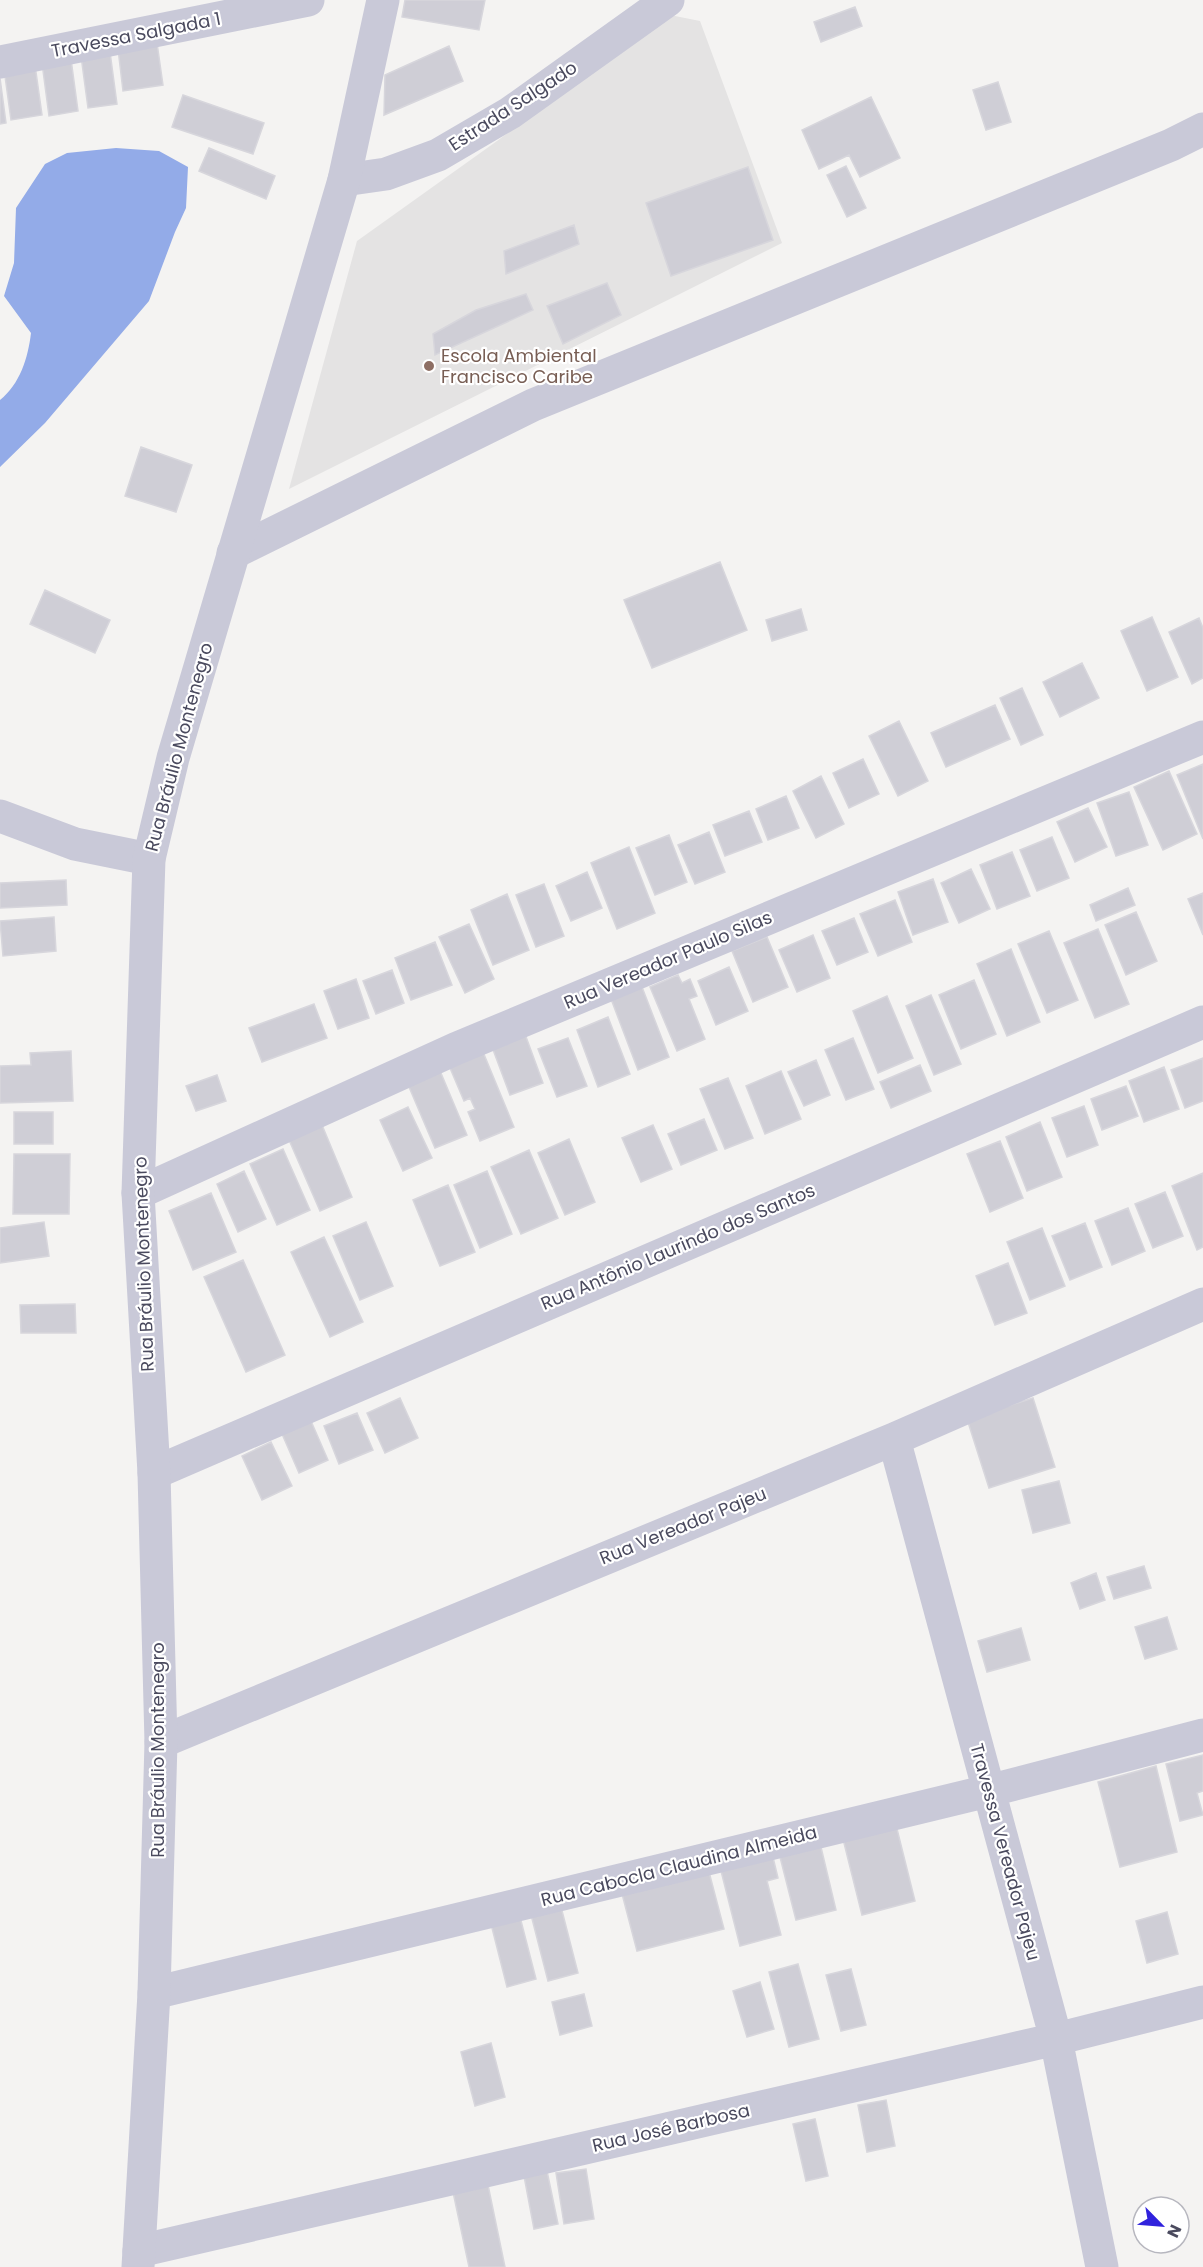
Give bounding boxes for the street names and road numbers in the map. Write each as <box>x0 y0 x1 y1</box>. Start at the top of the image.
street label: Travessa Salgada 1 <box>49 6 223 63</box>
street label: Estrada Salgado <box>444 55 582 156</box>
street label: Rua Bráulio Montenegro <box>139 640 218 854</box>
street label: Rua Vereador Paulo Silas <box>560 904 776 1015</box>
street label: Rua Bráulio Montenegro <box>127 1156 160 1372</box>
street label: Rua Antônio Laurindo dos Santos <box>537 1177 819 1316</box>
street label: Rua Vereador Pajeu <box>596 1481 770 1570</box>
street label: Rua Bráulio Montenegro <box>145 1642 170 1858</box>
street label: Travessa Vereador Pajeu <box>964 1740 1047 1963</box>
street label: Rua Cabocla Claudina Almeida <box>538 1819 820 1912</box>
street label: Rua José Barbosa <box>590 2097 752 2158</box>

